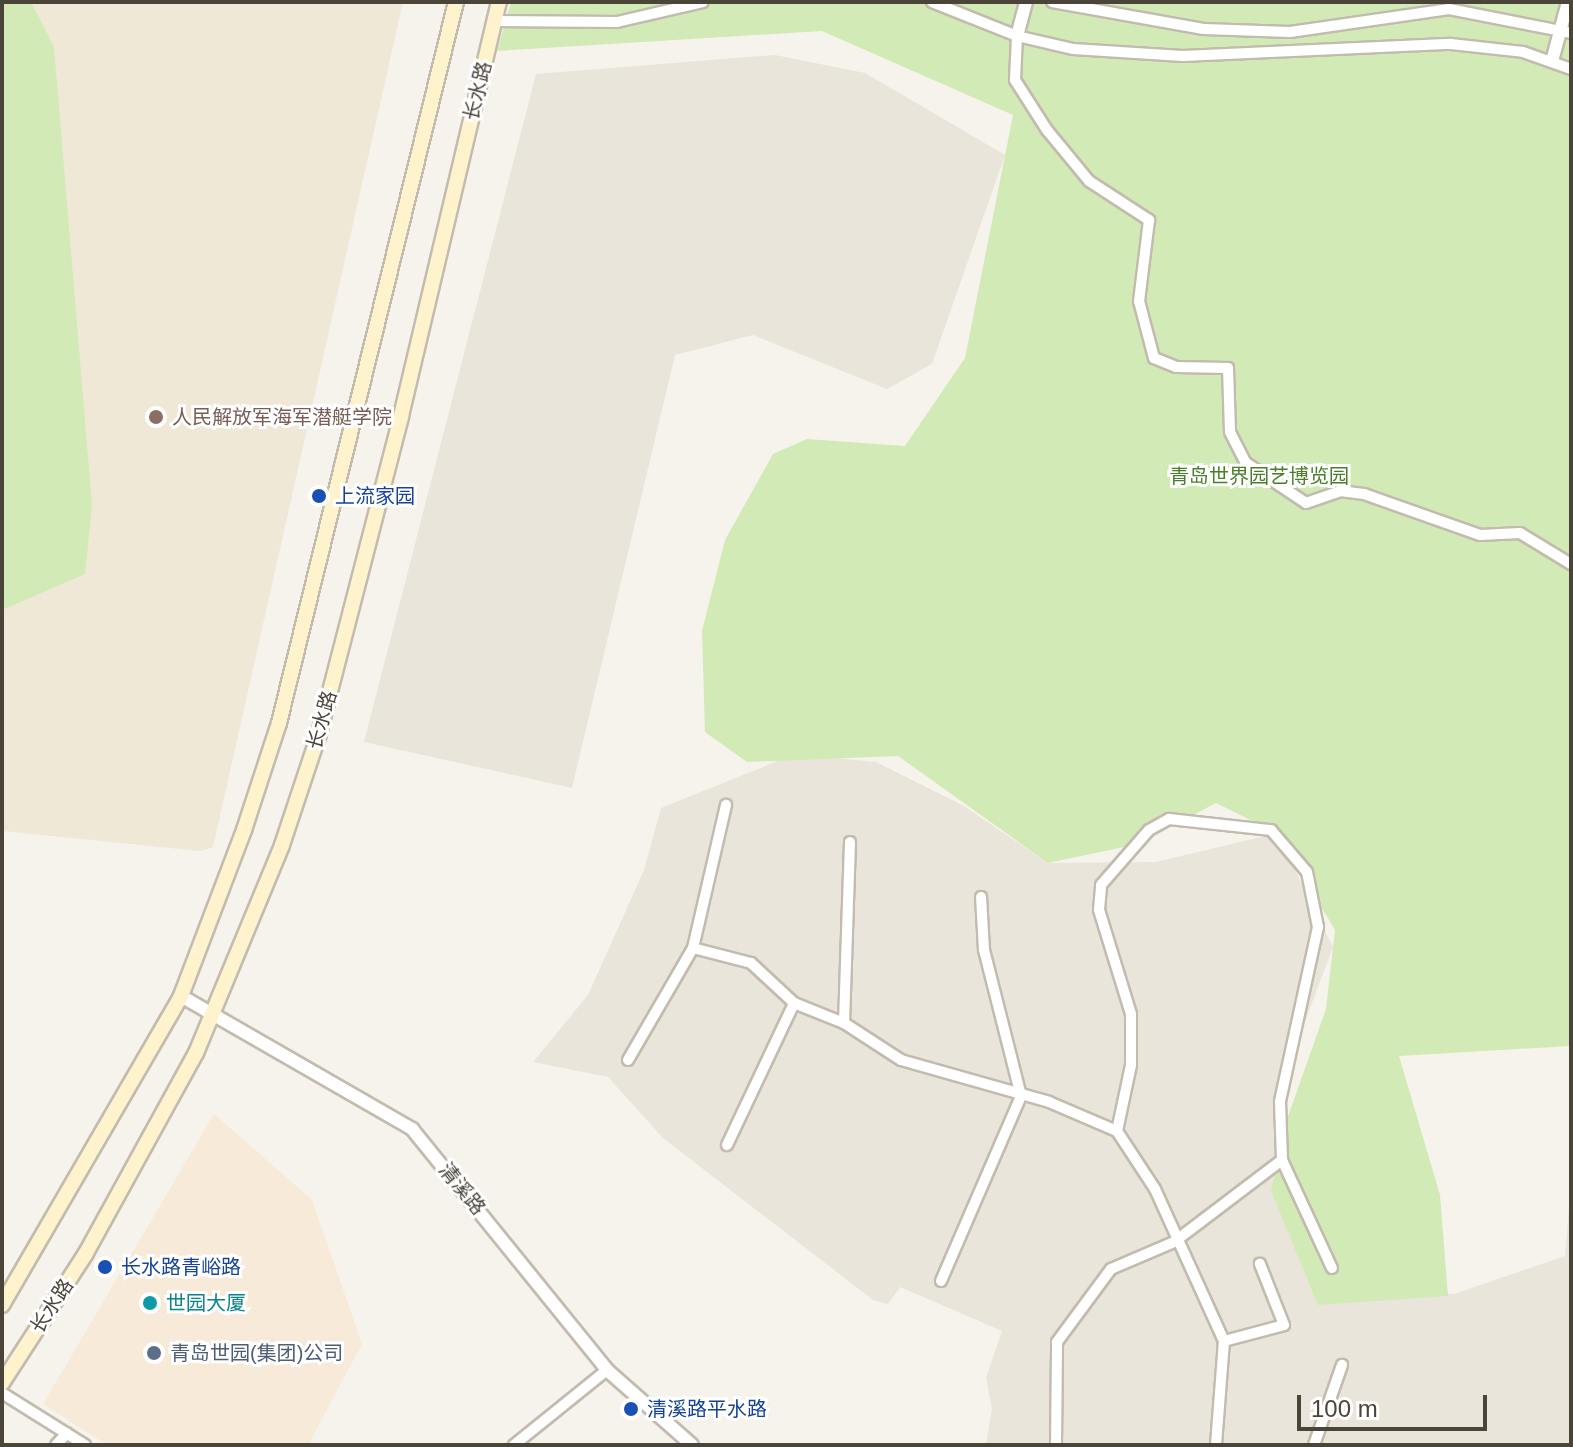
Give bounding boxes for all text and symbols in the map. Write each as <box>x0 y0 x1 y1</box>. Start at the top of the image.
street label: 长水路 <box>459 59 497 123</box>
place label: 人民解放军海军潜艇学院 <box>172 405 392 429</box>
marker: 人民解放军海军潜艇学院 <box>147 408 165 426</box>
park label: 青岛世界园艺博览园 <box>1169 464 1349 488</box>
place label: 上流家园 <box>335 484 415 508</box>
marker: 上流家园 <box>310 487 328 505</box>
street label: 长水路 <box>302 688 342 752</box>
street label: 清溪路 <box>434 1158 490 1220</box>
place label: 长水路青峪路 <box>121 1255 241 1279</box>
marker: 长水路青峪路 <box>96 1258 114 1276</box>
street label: 长水路 <box>26 1274 78 1338</box>
place label: 世园大厦 <box>166 1291 246 1315</box>
marker: 世园大厦 <box>141 1294 159 1312</box>
place label: 青岛世园(集团)公司 <box>170 1341 343 1365</box>
marker: 青岛世园(集团)公司 <box>145 1344 163 1362</box>
scale bar <box>1301 1379 1491 1429</box>
text: 100 m <box>1311 1395 1378 1422</box>
place label: 清溪路平水路 <box>647 1397 767 1421</box>
marker: 清溪路平水路 <box>622 1400 640 1418</box>

